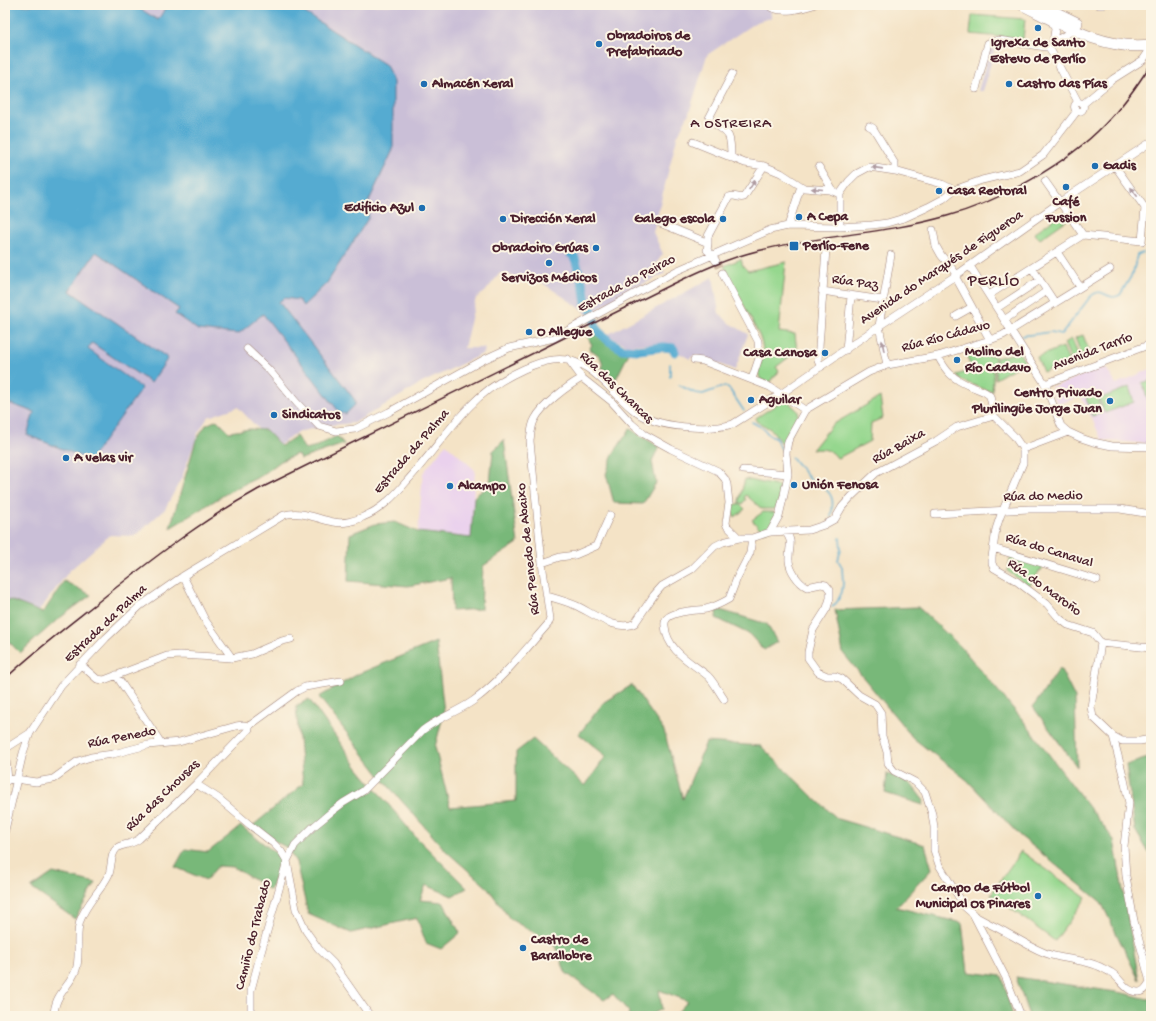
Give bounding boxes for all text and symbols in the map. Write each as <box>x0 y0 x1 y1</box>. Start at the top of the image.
marker: Igrexa de Santo Estevo de Perlío <box>1033 23 1043 33</box>
place label: Obradoiros de Prefabricado <box>606 28 691 61</box>
place label: Igrexa de Santo Estevo de Perlío <box>990 35 1087 68</box>
marker: Obradoiros de Prefabricado <box>594 39 604 49</box>
place label: Almacén Xeral <box>431 76 513 93</box>
place label: Castro das Pías <box>1016 76 1108 93</box>
marker: Almacén Xeral <box>419 79 429 89</box>
marker: Castro das Pías <box>1004 79 1014 89</box>
district label: A OSTREIRA <box>690 115 772 133</box>
place label: Gadis <box>1103 158 1137 175</box>
marker: Gadis <box>1090 161 1100 171</box>
one-way arrow <box>871 165 883 172</box>
one-way arrow <box>748 180 756 191</box>
marker: Café Fussion <box>1061 182 1071 192</box>
place label: Casa Rectoral <box>946 183 1027 200</box>
one-way arrow <box>811 186 823 193</box>
marker: Casa Rectoral <box>934 186 944 196</box>
one-way arrow <box>1130 186 1138 197</box>
place label: Café Fussion <box>1044 194 1087 227</box>
place label: Edificio Azul <box>344 200 414 217</box>
marker: Edificio Azul <box>417 203 427 213</box>
street label: Avenida do Marqués de Figueroa <box>857 206 1028 329</box>
place label: A Cepa <box>806 209 849 226</box>
place label: Dirección Xeral <box>509 211 596 228</box>
place label: Galego escola <box>634 211 716 228</box>
marker: A Cepa <box>794 212 804 222</box>
marker: Dirección Xeral <box>498 214 508 224</box>
marker: Galego escola <box>718 214 728 224</box>
place label: Perlío-Fene <box>802 238 870 255</box>
place label: Obradoiro Grúas <box>492 240 589 257</box>
marker: Perlío-Fene <box>788 240 800 252</box>
marker: Obradoiro Grúas <box>591 243 601 253</box>
street label: Estrada do Peirao <box>575 251 679 317</box>
marker: Servizos Médicos <box>544 258 554 268</box>
place label: Servizos Médicos <box>501 270 597 287</box>
street label: Rúa Paz <box>831 271 880 295</box>
district label: PERLÍO <box>967 272 1020 292</box>
street label: Rúa Río Cádavo <box>900 317 992 357</box>
place label: O Allegue <box>537 324 593 341</box>
marker: O Allegue <box>524 327 534 337</box>
street label: Avenida Tarrío <box>1051 329 1135 375</box>
one-way arrow <box>880 339 886 352</box>
place label: Molino del Río Cadavo <box>964 344 1031 377</box>
place label: Casa Canosa <box>742 345 818 362</box>
street label: Rúa das Chancas <box>575 348 657 428</box>
marker: Casa Canosa <box>820 348 830 358</box>
marker: Molino del Río Cadavo <box>952 355 962 365</box>
place label: Centro Privado Plurilingüe Jorge Juan <box>971 385 1103 418</box>
place label: Aguilar <box>758 392 803 409</box>
marker: Aguilar <box>746 395 756 405</box>
marker: Centro Privado Plurilingüe Jorge Juan <box>1105 396 1115 406</box>
street label: Estrada da Palma <box>370 405 454 498</box>
place label: Sindicatos <box>282 407 341 424</box>
marker: Sindicatos <box>269 410 279 420</box>
street label: Rúa Baixa <box>869 425 930 469</box>
place label: A velas vir <box>73 450 135 467</box>
marker: A velas vir <box>61 453 71 463</box>
place label: Unión Fenosa <box>802 477 879 494</box>
place label: Alcampo <box>457 478 507 495</box>
marker: Unión Fenosa <box>789 480 799 490</box>
marker: Alcampo <box>445 481 455 491</box>
street label: Rúa Penedo de Abaixo <box>514 482 544 616</box>
street label: Rúa do Medio <box>1003 488 1083 506</box>
street label: Rúa do Canaval <box>1003 530 1095 572</box>
street label: Rúa do Maroño <box>1004 555 1084 621</box>
street label: Estrada da Palma <box>61 580 152 667</box>
street label: Rúa Penedo <box>86 723 158 753</box>
street label: Rúa das Chousas <box>122 756 204 836</box>
street label: Camiño do Trabado <box>232 878 276 992</box>
place label: Campo de Fútbol Municipal Os Pinares <box>916 880 1031 913</box>
marker: Campo de Fútbol Municipal Os Pinares <box>1033 891 1043 901</box>
place label: Castro de Barallobre <box>530 932 592 965</box>
marker: Castro de Barallobre <box>518 943 528 953</box>

